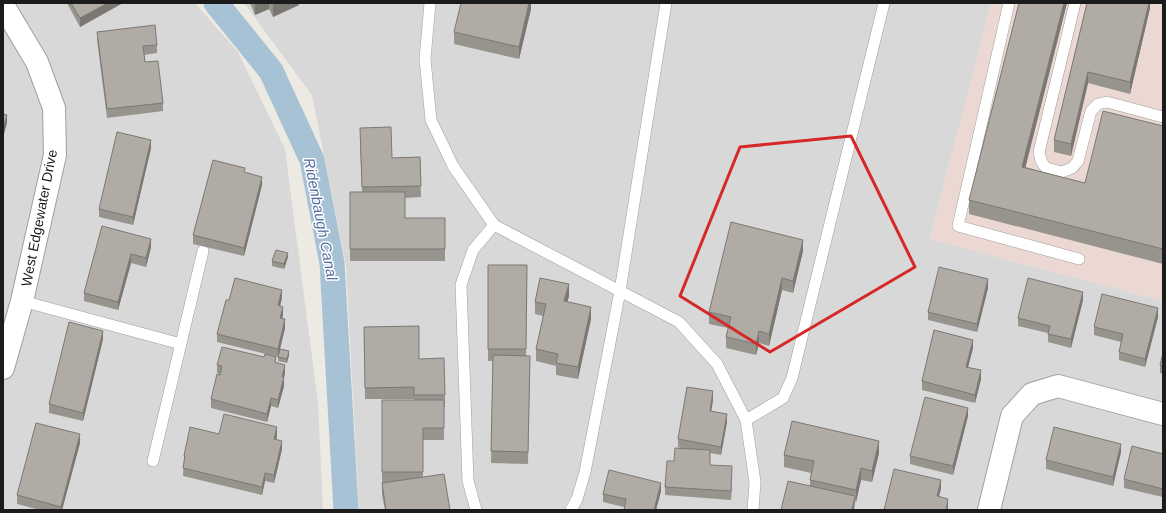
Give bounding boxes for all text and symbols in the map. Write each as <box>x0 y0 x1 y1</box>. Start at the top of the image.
street label: West Edgewater Drive <box>18 148 60 288</box>
water label: Ridenbaugh Canal <box>301 156 341 282</box>

